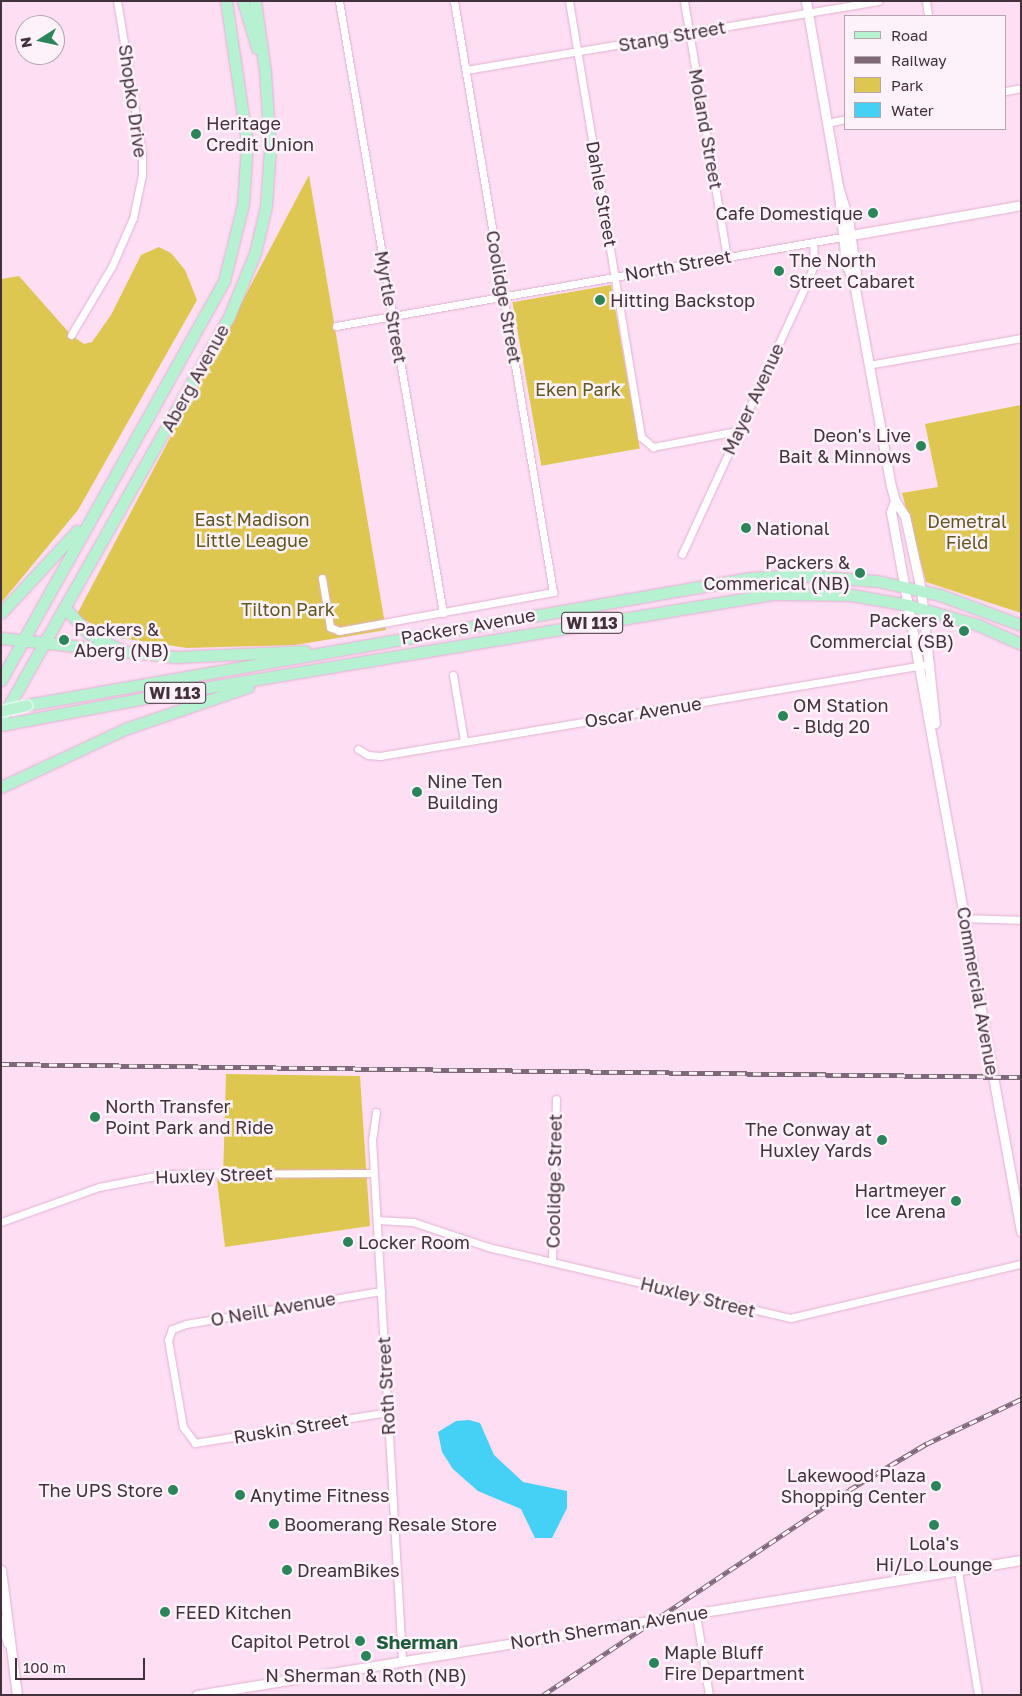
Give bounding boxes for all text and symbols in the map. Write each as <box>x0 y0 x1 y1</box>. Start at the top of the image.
north arrow <box>15 15 65 65</box>
legend <box>844 15 1007 130</box>
street label: Stang Street <box>617 16 727 56</box>
text: Road <box>891 26 928 44</box>
text: N <box>16 36 35 49</box>
street label: Shopko Drive <box>114 43 152 159</box>
text: Railway <box>891 51 947 69</box>
street label: Moland Street <box>685 67 727 191</box>
text: Park <box>891 76 923 94</box>
text: Water <box>891 101 934 119</box>
place label: Heritage Credit Union <box>206 113 314 156</box>
marker: Heritage Credit Union <box>190 128 202 140</box>
street label: Dahle Street <box>582 139 622 249</box>
place label: Cafe Domestique <box>716 202 863 224</box>
marker: Cafe Domestique <box>867 207 879 219</box>
street label: Coolidge Street <box>482 229 526 365</box>
street label: North Street <box>623 245 733 285</box>
street label: Myrtle Street <box>370 249 412 365</box>
place label: The North Street Cabaret <box>789 250 915 292</box>
marker: The North Street Cabaret <box>773 265 785 277</box>
place label: Hitting Backstop <box>610 289 755 311</box>
marker: Hitting Backstop <box>594 294 606 306</box>
street label: Aberg Avenue <box>157 320 233 436</box>
street label: Mayer Avenue <box>718 340 788 458</box>
park label: Eken Park <box>535 378 621 400</box>
place label: Deon's Live Bait & Minnows <box>779 425 911 468</box>
marker: Deon's Live Bait & Minnows <box>915 440 927 452</box>
park label: East Madison Little League <box>194 509 310 552</box>
park label: Demetral Field <box>927 511 1007 554</box>
place label: National <box>756 517 829 539</box>
marker: National <box>740 522 752 534</box>
place label: Packers & Commerical (NB) <box>703 552 850 594</box>
marker: Packers & Commerical (NB) <box>854 567 866 579</box>
park label: Tilton Park <box>241 598 335 620</box>
street label: Packers Avenue <box>399 604 537 648</box>
road number: WI 113 <box>561 610 623 636</box>
place label: Packers & Commercial (SB) <box>809 610 954 652</box>
place label: Packers & Aberg (NB) <box>74 619 169 662</box>
marker: Packers & Commercial (SB) <box>958 625 970 637</box>
marker: Packers & Aberg (NB) <box>58 634 70 646</box>
road number: WI 113 <box>144 680 206 706</box>
street label: Oscar Avenue <box>583 692 703 732</box>
place label: OM Station - Bldg 20 <box>793 695 889 738</box>
marker: OM Station - Bldg 20 <box>777 710 789 722</box>
place label: Nine Ten Building <box>427 771 503 814</box>
marker: Nine Ten Building <box>411 786 423 798</box>
street label: Commercial Avenue <box>953 905 1003 1077</box>
place label: North Transfer Point Park and Ride <box>105 1096 274 1138</box>
marker: North Transfer Point Park and Ride <box>89 1111 101 1123</box>
street label: Coolidge Street <box>542 1113 566 1249</box>
place label: The Conway at Huxley Yards <box>745 1119 872 1162</box>
marker: The Conway at Huxley Yards <box>876 1134 888 1146</box>
street label: Huxley Street <box>155 1162 273 1188</box>
place label: Hartmeyer Ice Arena <box>854 1180 946 1222</box>
marker: Hartmeyer Ice Arena <box>950 1195 962 1207</box>
place label: Locker Room <box>358 1231 470 1253</box>
marker: Locker Room <box>342 1236 354 1248</box>
street label: Huxley Street <box>638 1272 758 1322</box>
street label: O Neill Avenue <box>209 1287 337 1331</box>
street label: Roth Street <box>373 1336 399 1436</box>
street label: Ruskin Street <box>232 1408 350 1448</box>
place label: Lakewood Plaza Shopping Center <box>781 1465 926 1508</box>
place label: The UPS Store <box>38 1479 163 1501</box>
marker: Lakewood Plaza Shopping Center <box>930 1480 942 1492</box>
marker: The UPS Store <box>167 1484 179 1496</box>
place label: Anytime Fitness <box>250 1484 390 1506</box>
marker: Anytime Fitness <box>234 1489 246 1501</box>
place label: Boomerang Resale Store <box>284 1513 497 1535</box>
marker: Boomerang Resale Store <box>268 1518 280 1530</box>
marker: Lola's Hi/Lo Lounge <box>928 1519 940 1531</box>
place label: Lola's Hi/Lo Lounge <box>876 1533 992 1576</box>
place label: DreamBikes <box>297 1559 400 1581</box>
marker: DreamBikes <box>281 1564 293 1576</box>
place label: FEED Kitchen <box>175 1601 292 1623</box>
street label: North Sherman Avenue <box>509 1601 709 1653</box>
marker: FEED Kitchen <box>159 1606 171 1618</box>
place label: Capitol Petrol <box>231 1630 350 1652</box>
district label: Sherman <box>376 1631 458 1653</box>
marker: Capitol Petrol <box>354 1635 366 1647</box>
place label: Maple Bluff Fire Department <box>664 1642 805 1685</box>
scale bar <box>18 1648 148 1680</box>
marker: N Sherman & Roth (NB) <box>360 1650 372 1662</box>
marker: Maple Bluff Fire Department <box>648 1657 660 1669</box>
text: 100 m <box>23 1658 66 1676</box>
place label: N Sherman & Roth (NB) <box>265 1664 467 1686</box>

